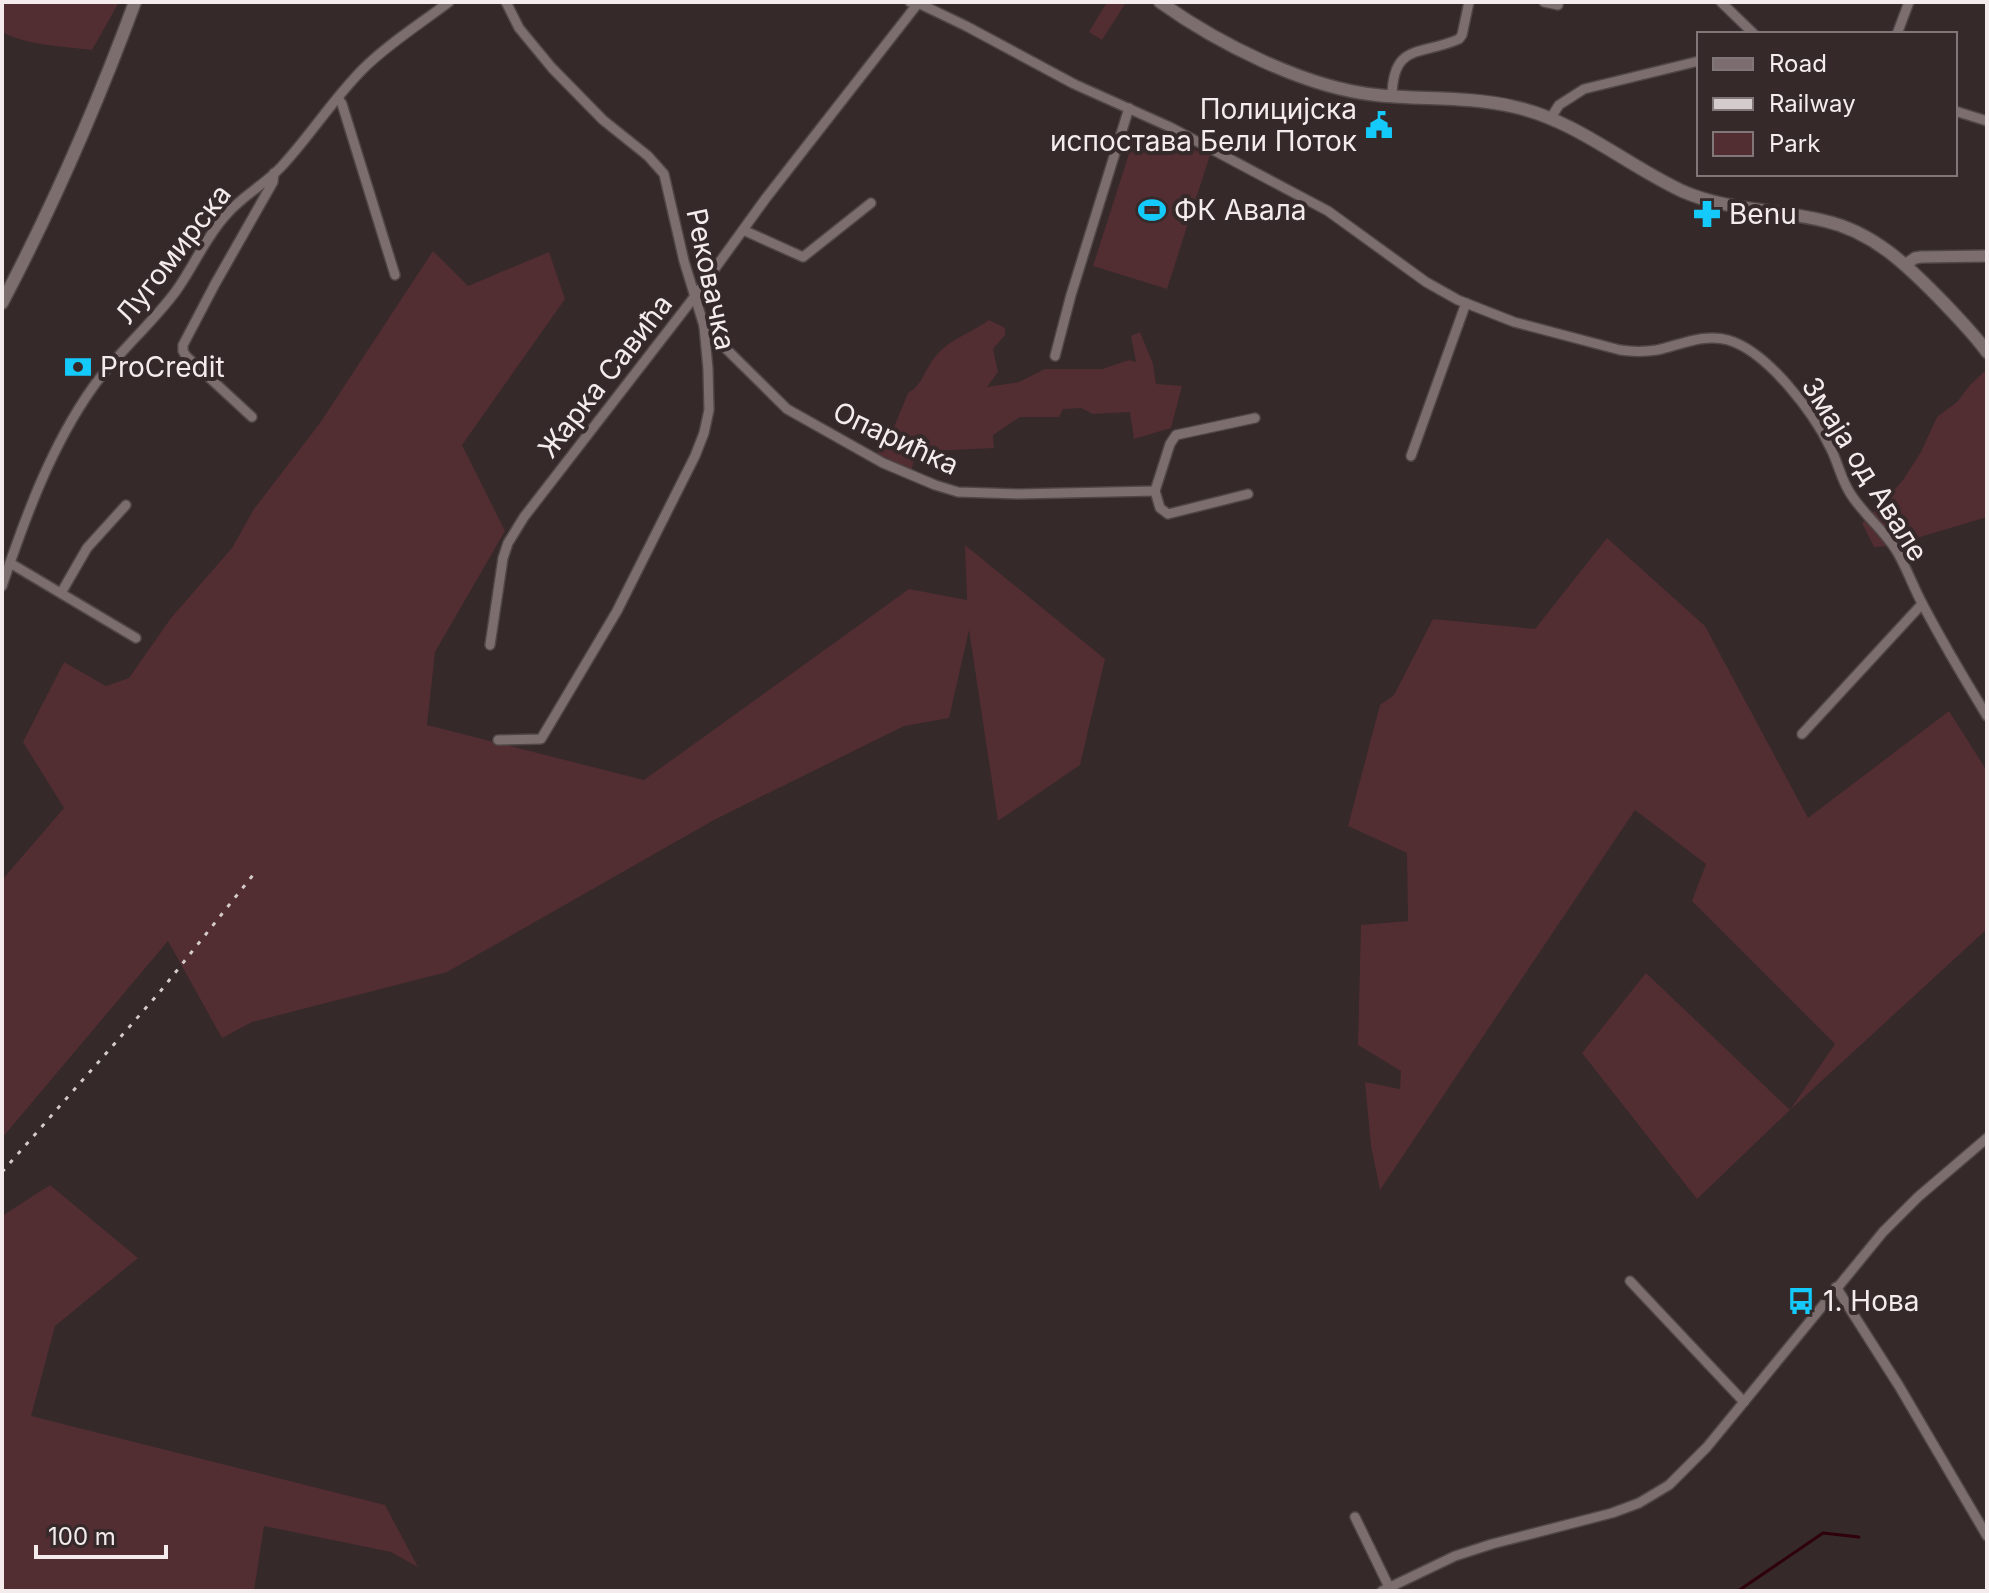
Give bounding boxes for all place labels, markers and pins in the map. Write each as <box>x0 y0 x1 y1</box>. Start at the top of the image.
place label: Полицијска испостава Бели Поток <box>1050 92 1357 158</box>
public building icon: Полицијска испостава Бели Поток <box>1364 110 1394 140</box>
place label: ФК Авала <box>1174 193 1307 227</box>
sports icon: ФК Авала <box>1137 195 1167 225</box>
place label: Benu <box>1729 197 1797 231</box>
pharmacy icon: Benu <box>1692 199 1722 229</box>
place label: ProCredit <box>100 350 225 384</box>
bank icon: ProCredit <box>63 352 93 382</box>
place label: 1. Нова <box>1823 1284 1919 1318</box>
bus stop icon: 1. Нова <box>1786 1286 1816 1316</box>

